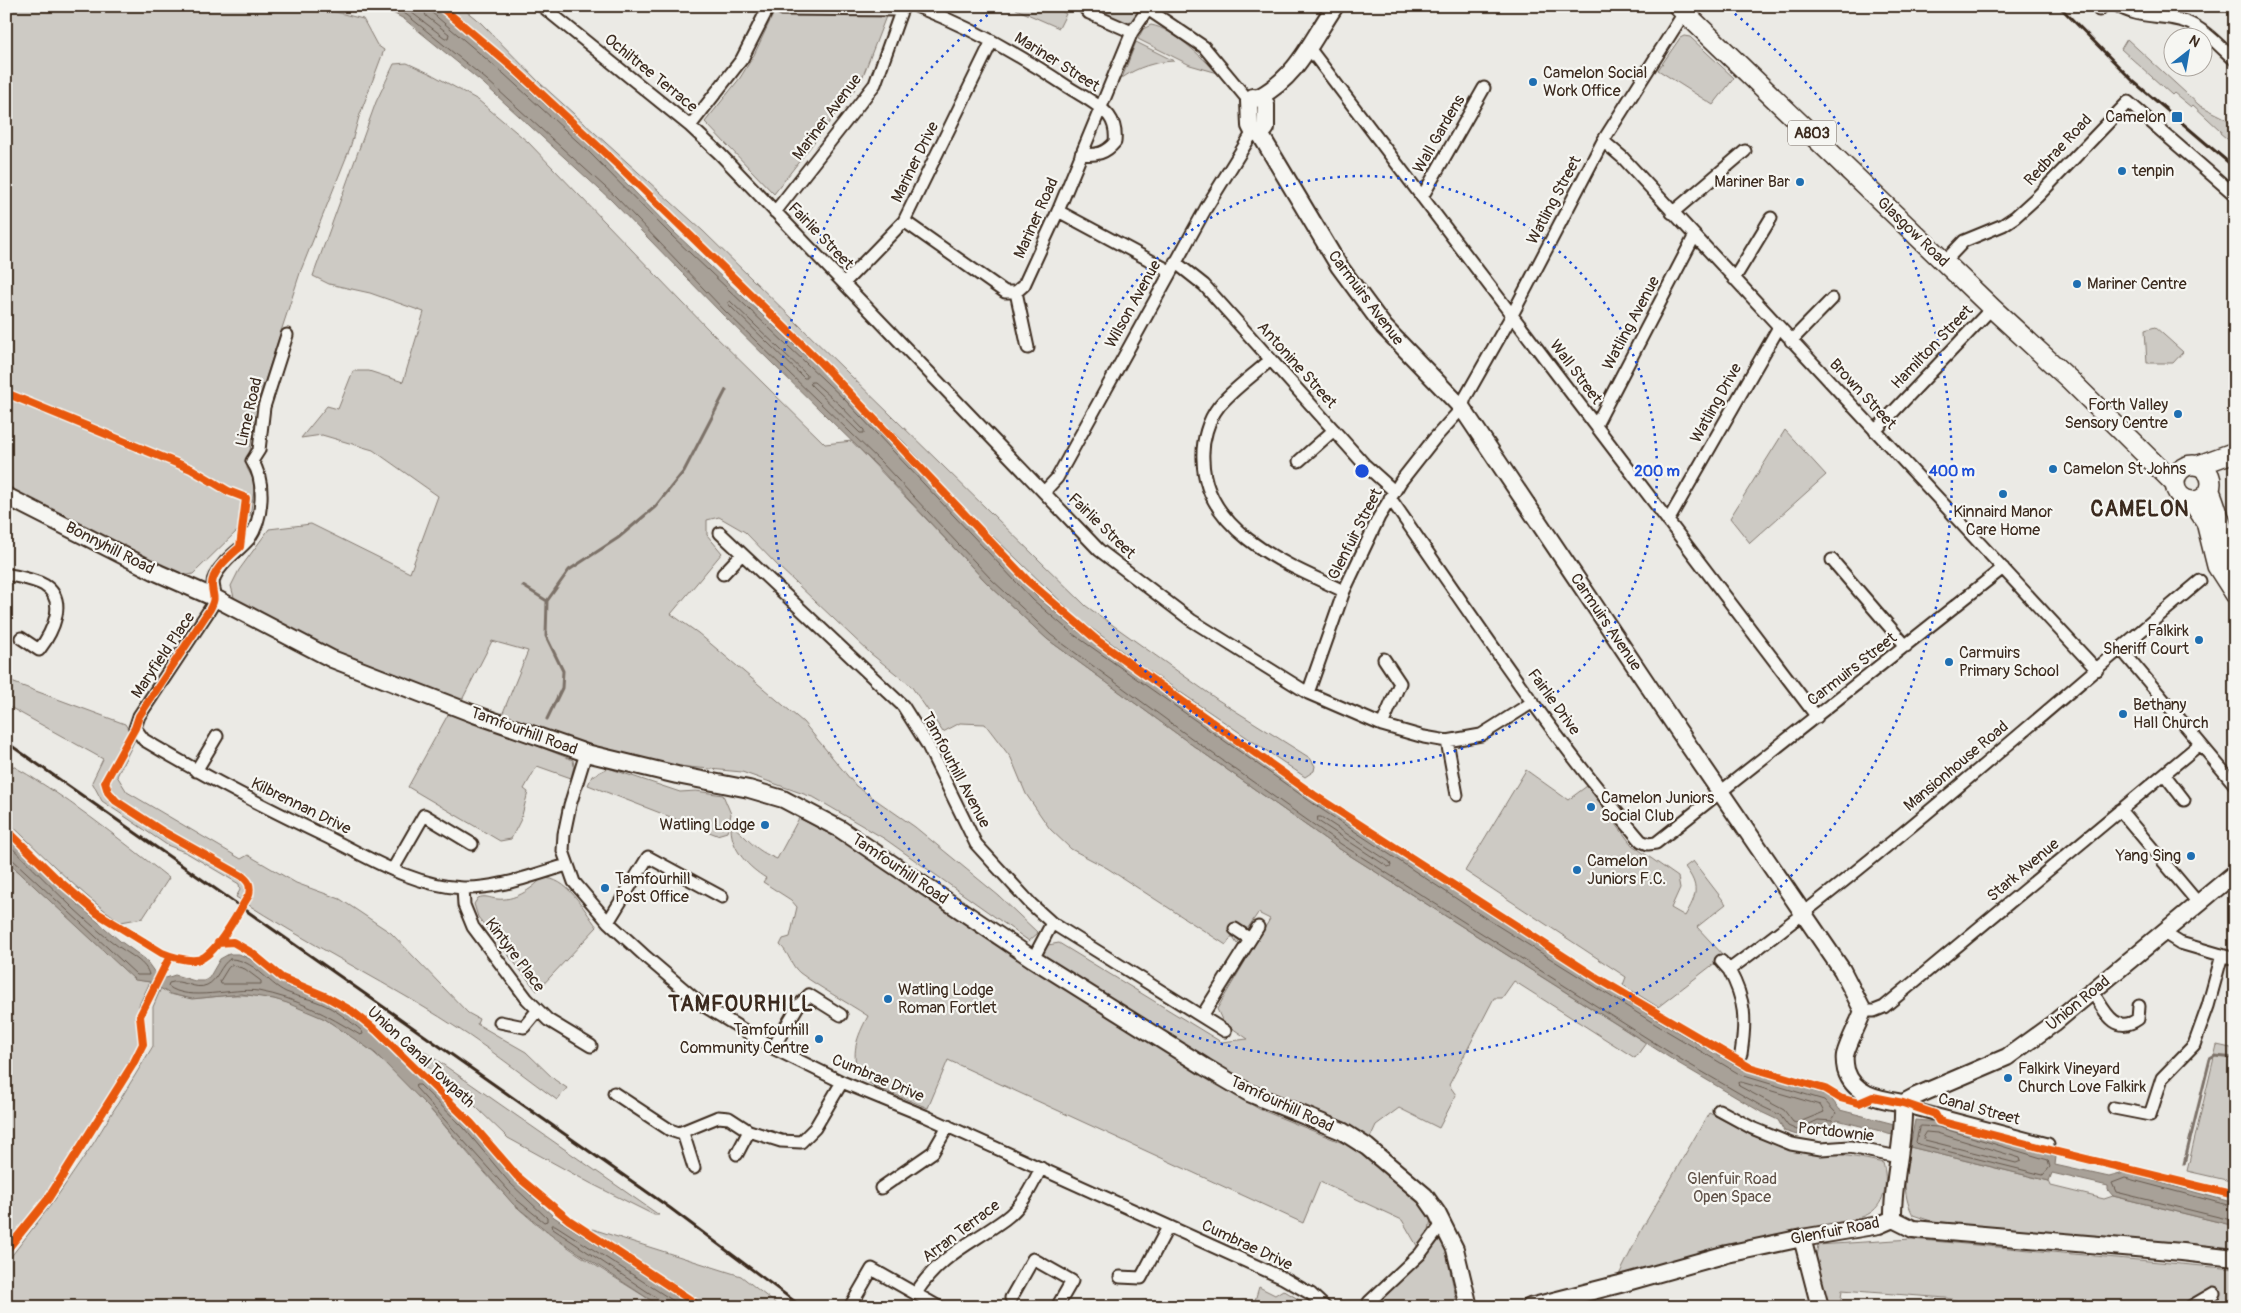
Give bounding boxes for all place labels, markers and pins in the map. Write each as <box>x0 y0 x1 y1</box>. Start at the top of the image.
place label: Camelon Social Work Office <box>1543 63 1647 101</box>
marker: Camelon Social Work Office <box>1527 76 1539 88</box>
place label: Camelon <box>2105 107 2166 127</box>
marker: Camelon <box>2170 110 2184 124</box>
place label: tenpin <box>2131 161 2174 181</box>
marker: tenpin <box>2116 165 2128 177</box>
place label: Mariner Bar <box>1714 172 1790 192</box>
marker: Mariner Bar <box>1794 176 1806 188</box>
place label: Mariner Centre <box>2087 274 2187 294</box>
marker: Mariner Centre <box>2071 278 2083 290</box>
place label: Forth Valley Sensory Centre <box>2065 395 2168 433</box>
marker: Forth Valley Sensory Centre <box>2172 408 2184 420</box>
place label: Camelon St Johns <box>2063 459 2186 479</box>
centre of rings <box>1353 462 1371 480</box>
marker: Camelon St Johns <box>2047 463 2059 475</box>
marker: Kinnaird Manor Care Home <box>1997 488 2009 500</box>
place label: Kinnaird Manor Care Home <box>1953 502 2053 540</box>
place label: Falkirk Sheriff Court <box>2103 621 2190 659</box>
marker: Falkirk Sheriff Court <box>2193 634 2205 646</box>
place label: Carmuirs Primary School <box>1959 643 2059 681</box>
marker: Carmuirs Primary School <box>1943 656 1955 668</box>
place label: Bethany Hall Church <box>2133 695 2208 733</box>
marker: Bethany Hall Church <box>2117 708 2129 720</box>
place label: Camelon Juniors Social Club <box>1601 788 1714 826</box>
marker: Camelon Juniors Social Club <box>1585 801 1597 813</box>
place label: Watling Lodge <box>660 815 755 835</box>
marker: Watling Lodge <box>759 819 771 831</box>
place label: Yang Sing <box>2115 846 2181 866</box>
marker: Yang Sing <box>2185 850 2197 862</box>
place label: Camelon Juniors F.C. <box>1587 851 1666 889</box>
marker: Camelon Juniors F.C. <box>1571 864 1583 876</box>
place label: Tamfourhill Post Office <box>615 869 691 907</box>
marker: Tamfourhill Post Office <box>599 882 611 894</box>
place label: Watling Lodge Roman Fortlet <box>898 980 997 1018</box>
marker: Watling Lodge Roman Fortlet <box>882 993 894 1005</box>
place label: Tamfourhill Community Centre <box>680 1020 809 1058</box>
marker: Tamfourhill Community Centre <box>813 1033 825 1045</box>
place label: Falkirk Vineyard Church Love Falkirk <box>2018 1059 2147 1097</box>
marker: Falkirk Vineyard Church Love Falkirk <box>2002 1072 2014 1084</box>

